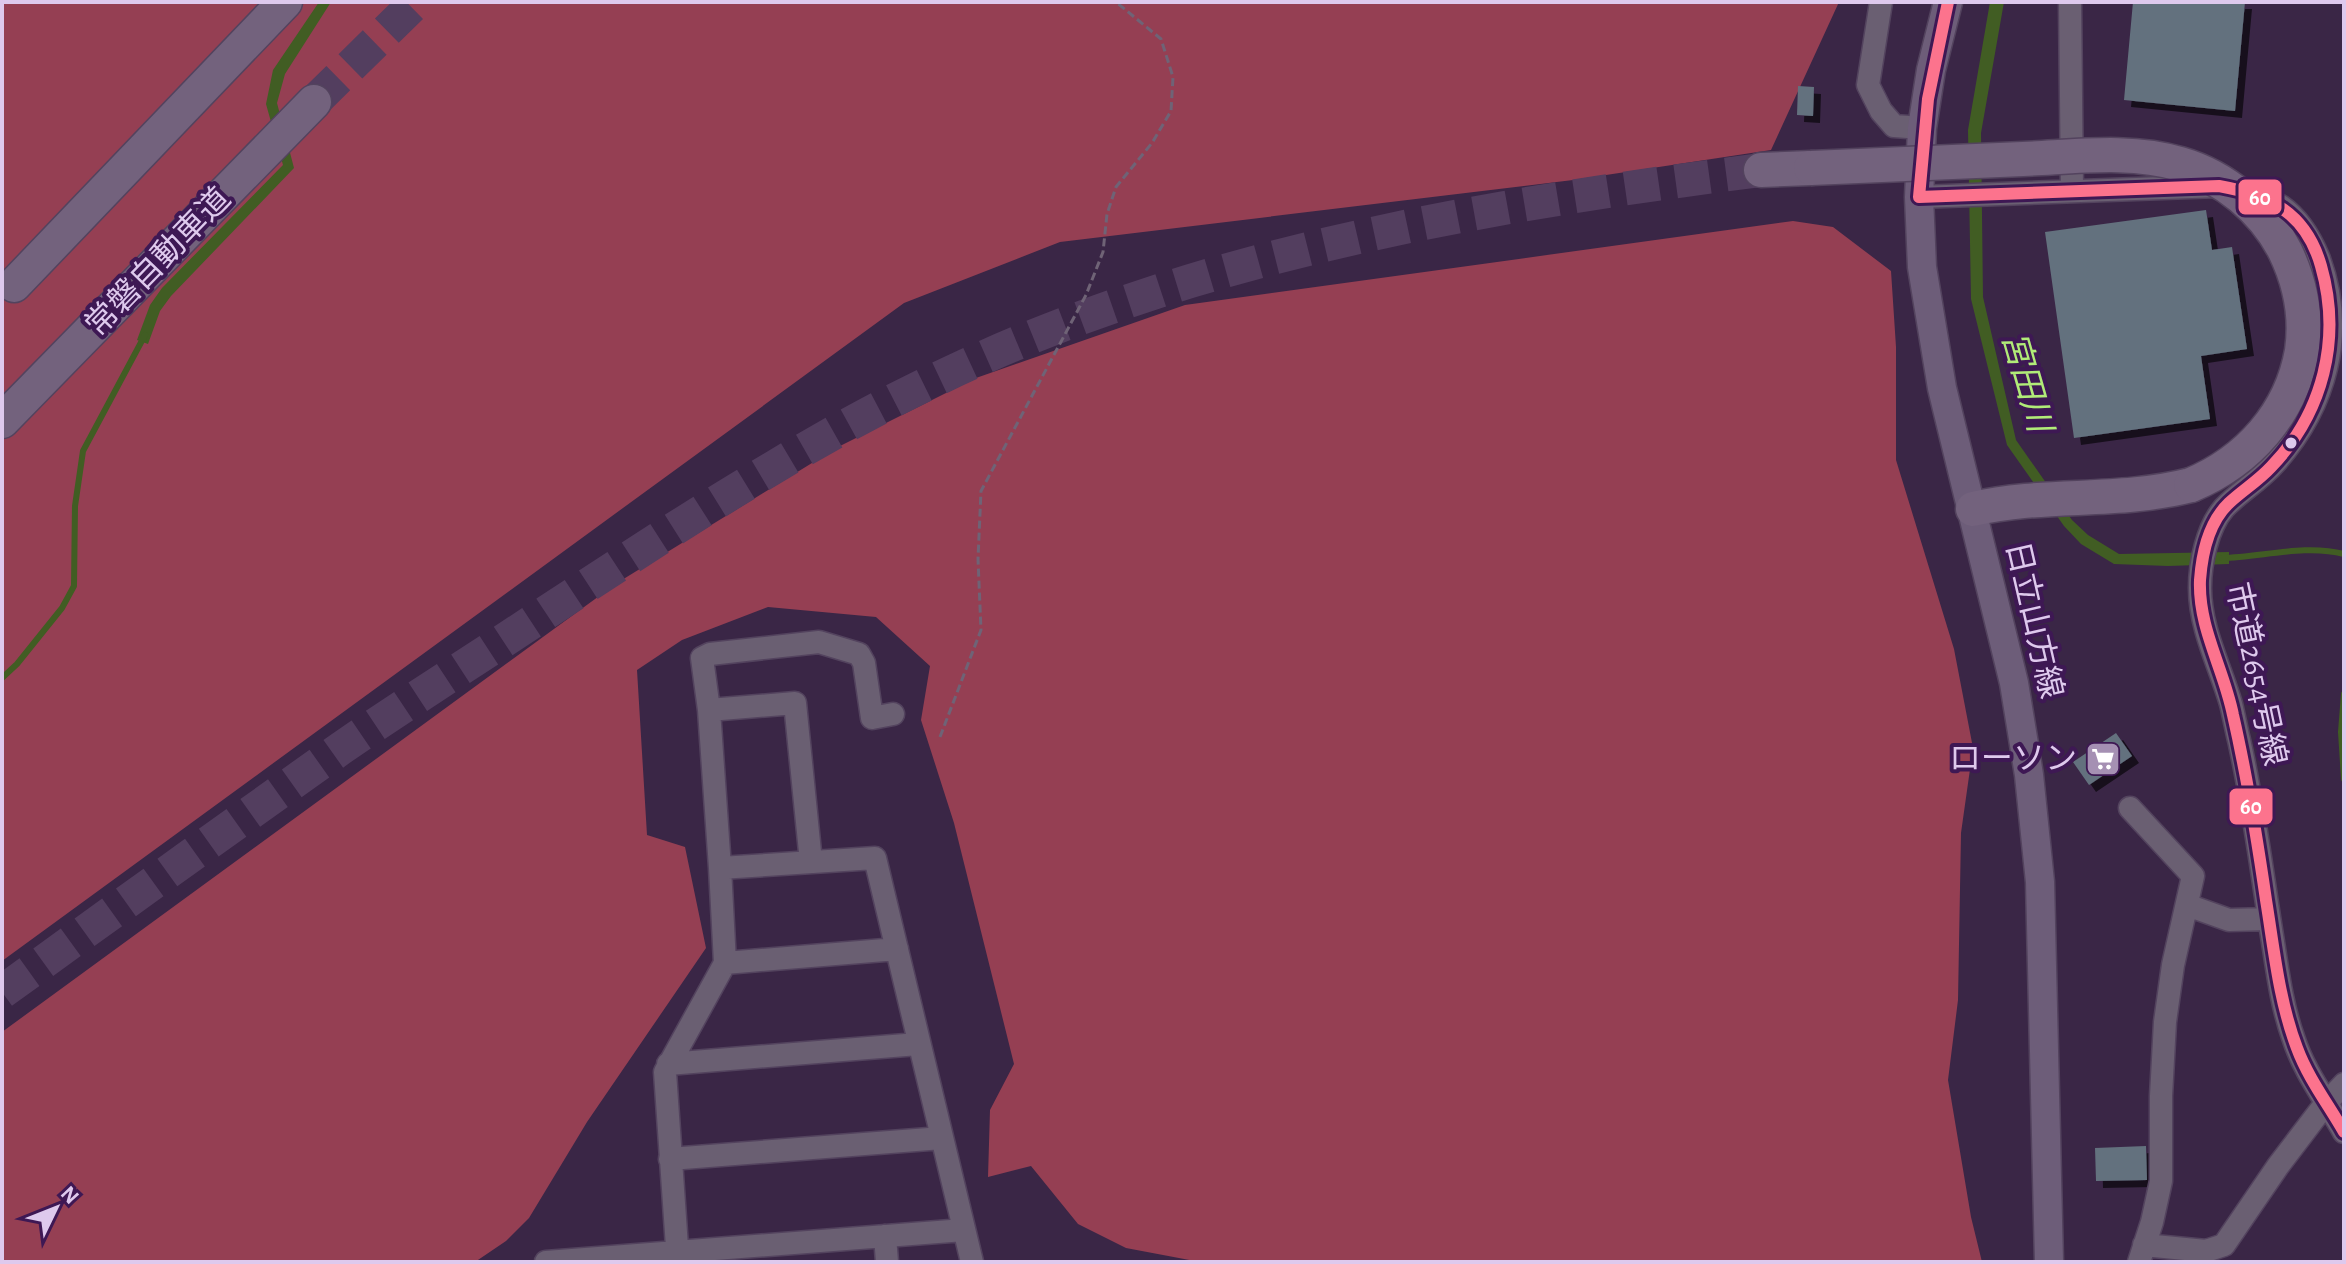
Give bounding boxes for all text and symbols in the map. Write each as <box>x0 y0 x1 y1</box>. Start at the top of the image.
line badge: 60 <box>2237 178 2283 216</box>
street label: 常磐自動車道 <box>78 180 236 342</box>
text: 60 <box>2249 187 2271 209</box>
water label: 宮田川 <box>1996 328 2059 439</box>
unlabelled marker <box>2283 435 2299 451</box>
street label: 日立山方線 <box>2000 538 2070 702</box>
street label: 市道2654号線 <box>2221 579 2293 768</box>
supermarket icon: ローソン <box>2084 740 2122 778</box>
place label: ローソン <box>1949 743 2077 775</box>
line badge: 60 <box>2228 787 2274 826</box>
text: 60 <box>2240 796 2262 818</box>
north arrow <box>16 1168 96 1248</box>
text: N <box>57 1182 83 1208</box>

